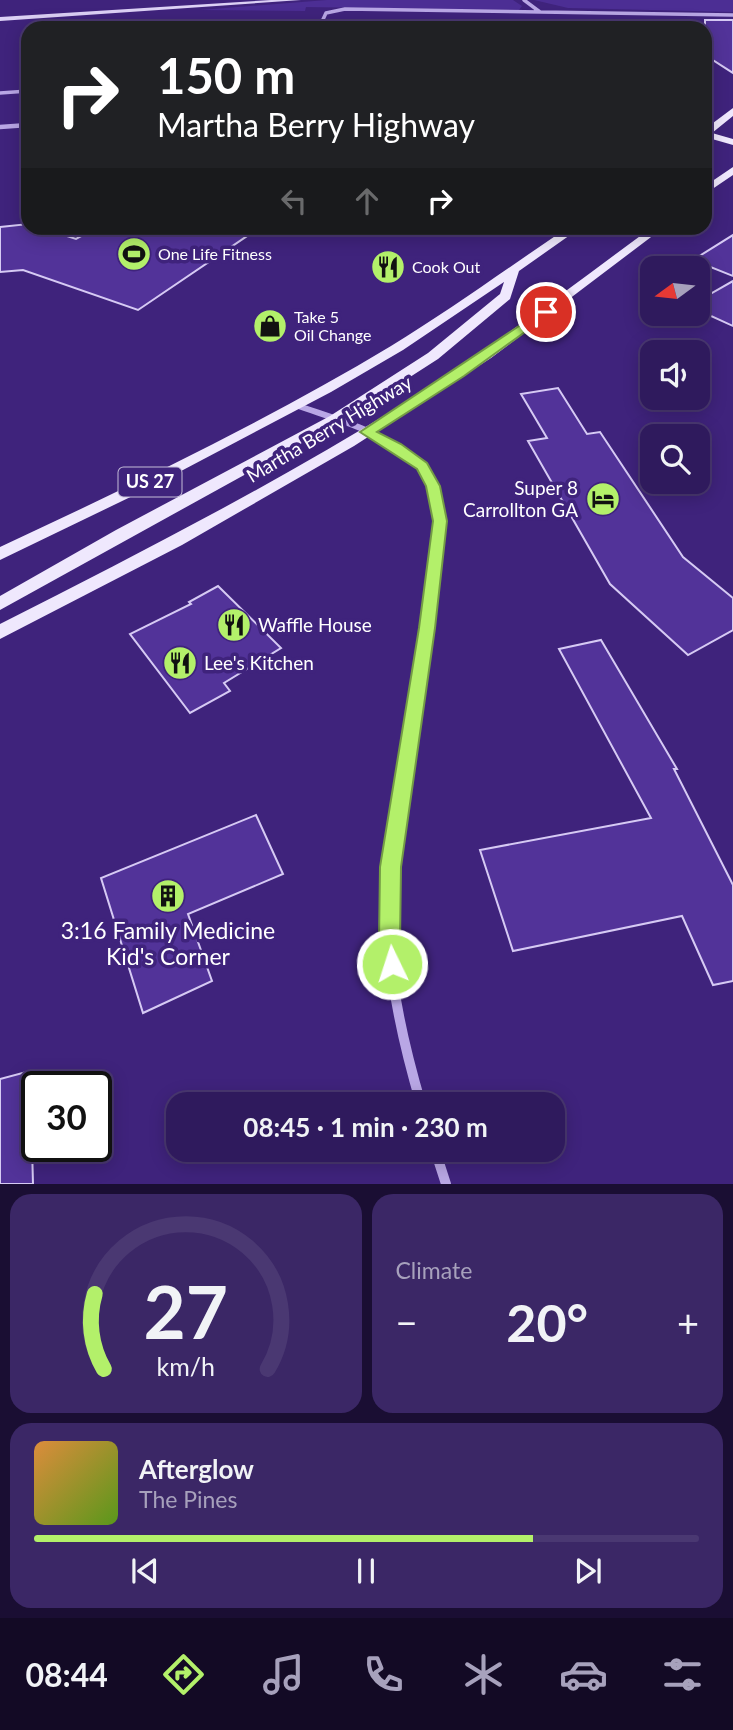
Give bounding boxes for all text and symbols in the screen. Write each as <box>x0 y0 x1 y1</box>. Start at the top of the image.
text: 150 m <box>157 46 295 104</box>
icon: right <box>42 49 133 140</box>
text: Martha Berry Highway <box>157 105 475 144</box>
icon: left <box>275 182 313 220</box>
icon: ahead <box>348 182 386 220</box>
icon: right <box>421 182 459 220</box>
sports icon: One Life Fitness <box>115 235 153 273</box>
place label: One Life Fitness <box>158 244 272 263</box>
restaurant icon: Cook Out <box>369 248 407 286</box>
north arrow <box>640 256 710 326</box>
map controls <box>640 256 710 494</box>
place label: Cook Out <box>412 257 481 276</box>
pin <box>516 282 576 342</box>
icon: arrive <box>527 293 565 331</box>
shop icon: Take 5 Oil Change <box>251 307 289 345</box>
place label: Take 5 Oil Change <box>294 307 372 344</box>
button: sound <box>640 340 710 410</box>
street label: Martha Berry Highway <box>242 370 416 487</box>
button: search <box>640 424 710 494</box>
road number: US 27 <box>118 468 182 496</box>
place label: Super 8 Carrollton GA <box>463 476 578 521</box>
hotel icon: Super 8 Carrollton GA <box>584 480 622 518</box>
restaurant icon: Waffle House <box>215 606 253 644</box>
place label: Waffle House <box>258 613 372 636</box>
restaurant icon: Lee's Kitchen <box>161 644 199 682</box>
place label: Lee's Kitchen <box>204 651 314 674</box>
building icon: 3:16 Family Medicine Kid's Corner <box>149 877 187 915</box>
place label: 3:16 Family Medicine Kid's Corner <box>61 916 275 970</box>
position arrow <box>355 927 429 1001</box>
speed limit sign: 30 <box>21 1071 112 1162</box>
text: 08:45 · 1 min · 230 m <box>243 1111 488 1143</box>
text: Climate <box>396 1256 472 1284</box>
text: 27 <box>144 1268 228 1356</box>
text: 20° <box>506 1291 588 1353</box>
text: − <box>396 1299 418 1345</box>
text: + <box>677 1299 699 1345</box>
text: km/h <box>156 1351 215 1381</box>
text: Afterglow <box>139 1453 254 1485</box>
text: The Pines <box>139 1485 237 1513</box>
icon: previous <box>126 1552 164 1590</box>
icon: pause <box>347 1552 385 1590</box>
icon: next <box>569 1552 607 1590</box>
icon: directions <box>159 1650 208 1699</box>
icon: music <box>259 1650 308 1699</box>
icon: phone <box>359 1650 408 1699</box>
icon: climate <box>459 1650 508 1699</box>
icon: car <box>559 1650 608 1699</box>
icon: filters <box>658 1650 707 1699</box>
text: 08:44 <box>25 1655 108 1694</box>

